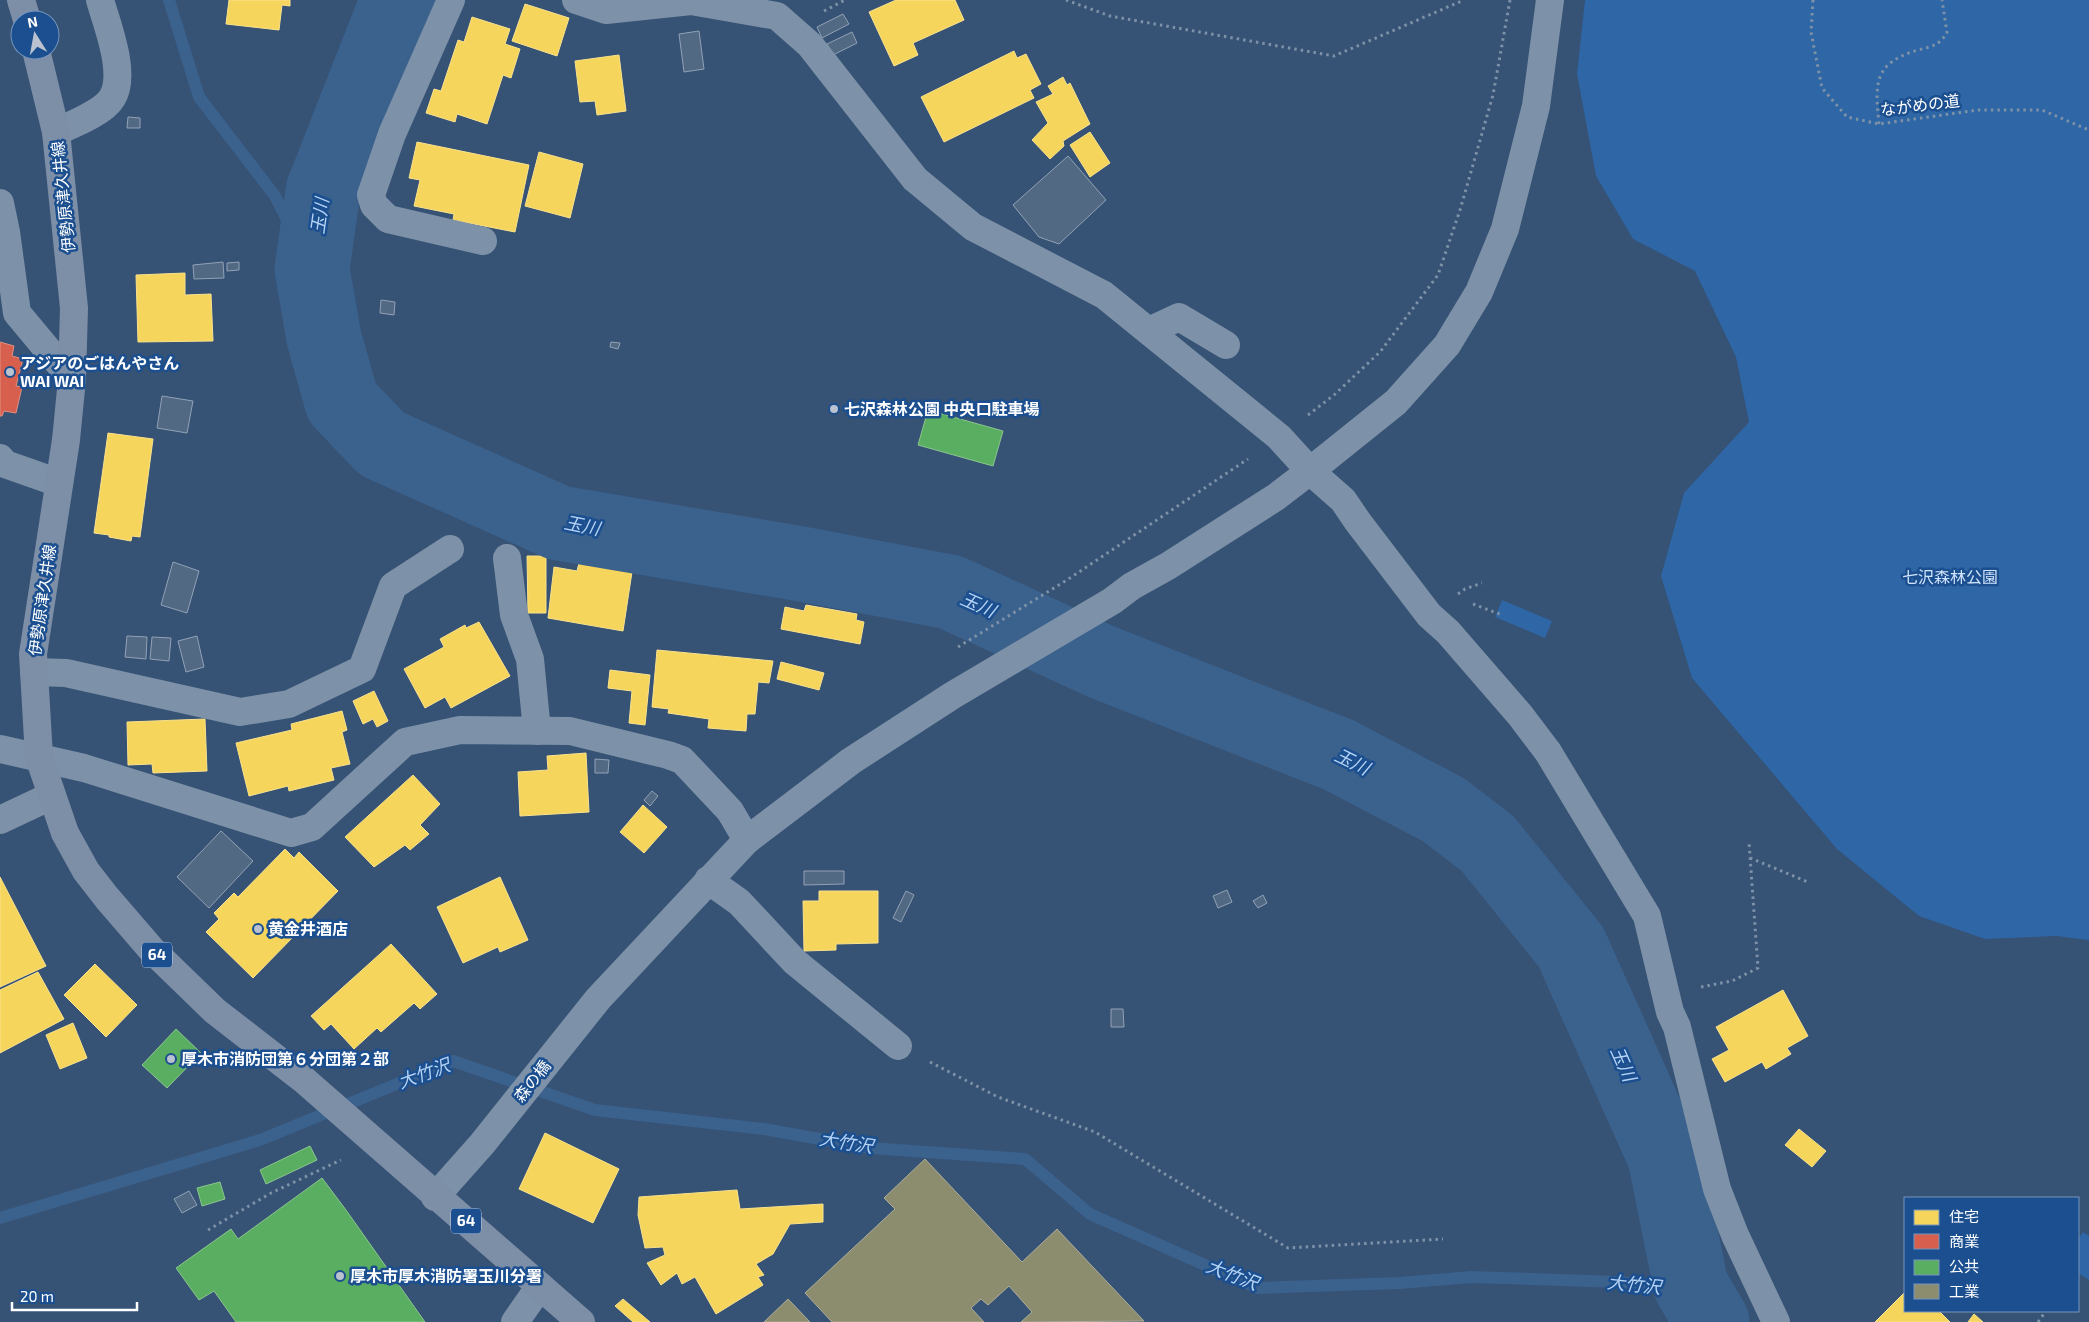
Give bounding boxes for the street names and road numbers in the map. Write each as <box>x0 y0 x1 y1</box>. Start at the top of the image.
street label: ながめの道 <box>1879 90 1961 119</box>
street label: 伊勢原津久井線 <box>47 140 78 254</box>
street label: 伊勢原津久井線 <box>24 543 59 657</box>
road number: 64 <box>142 942 172 968</box>
street label: 森の橋 <box>509 1056 554 1105</box>
road number: 64 <box>451 1208 481 1234</box>

